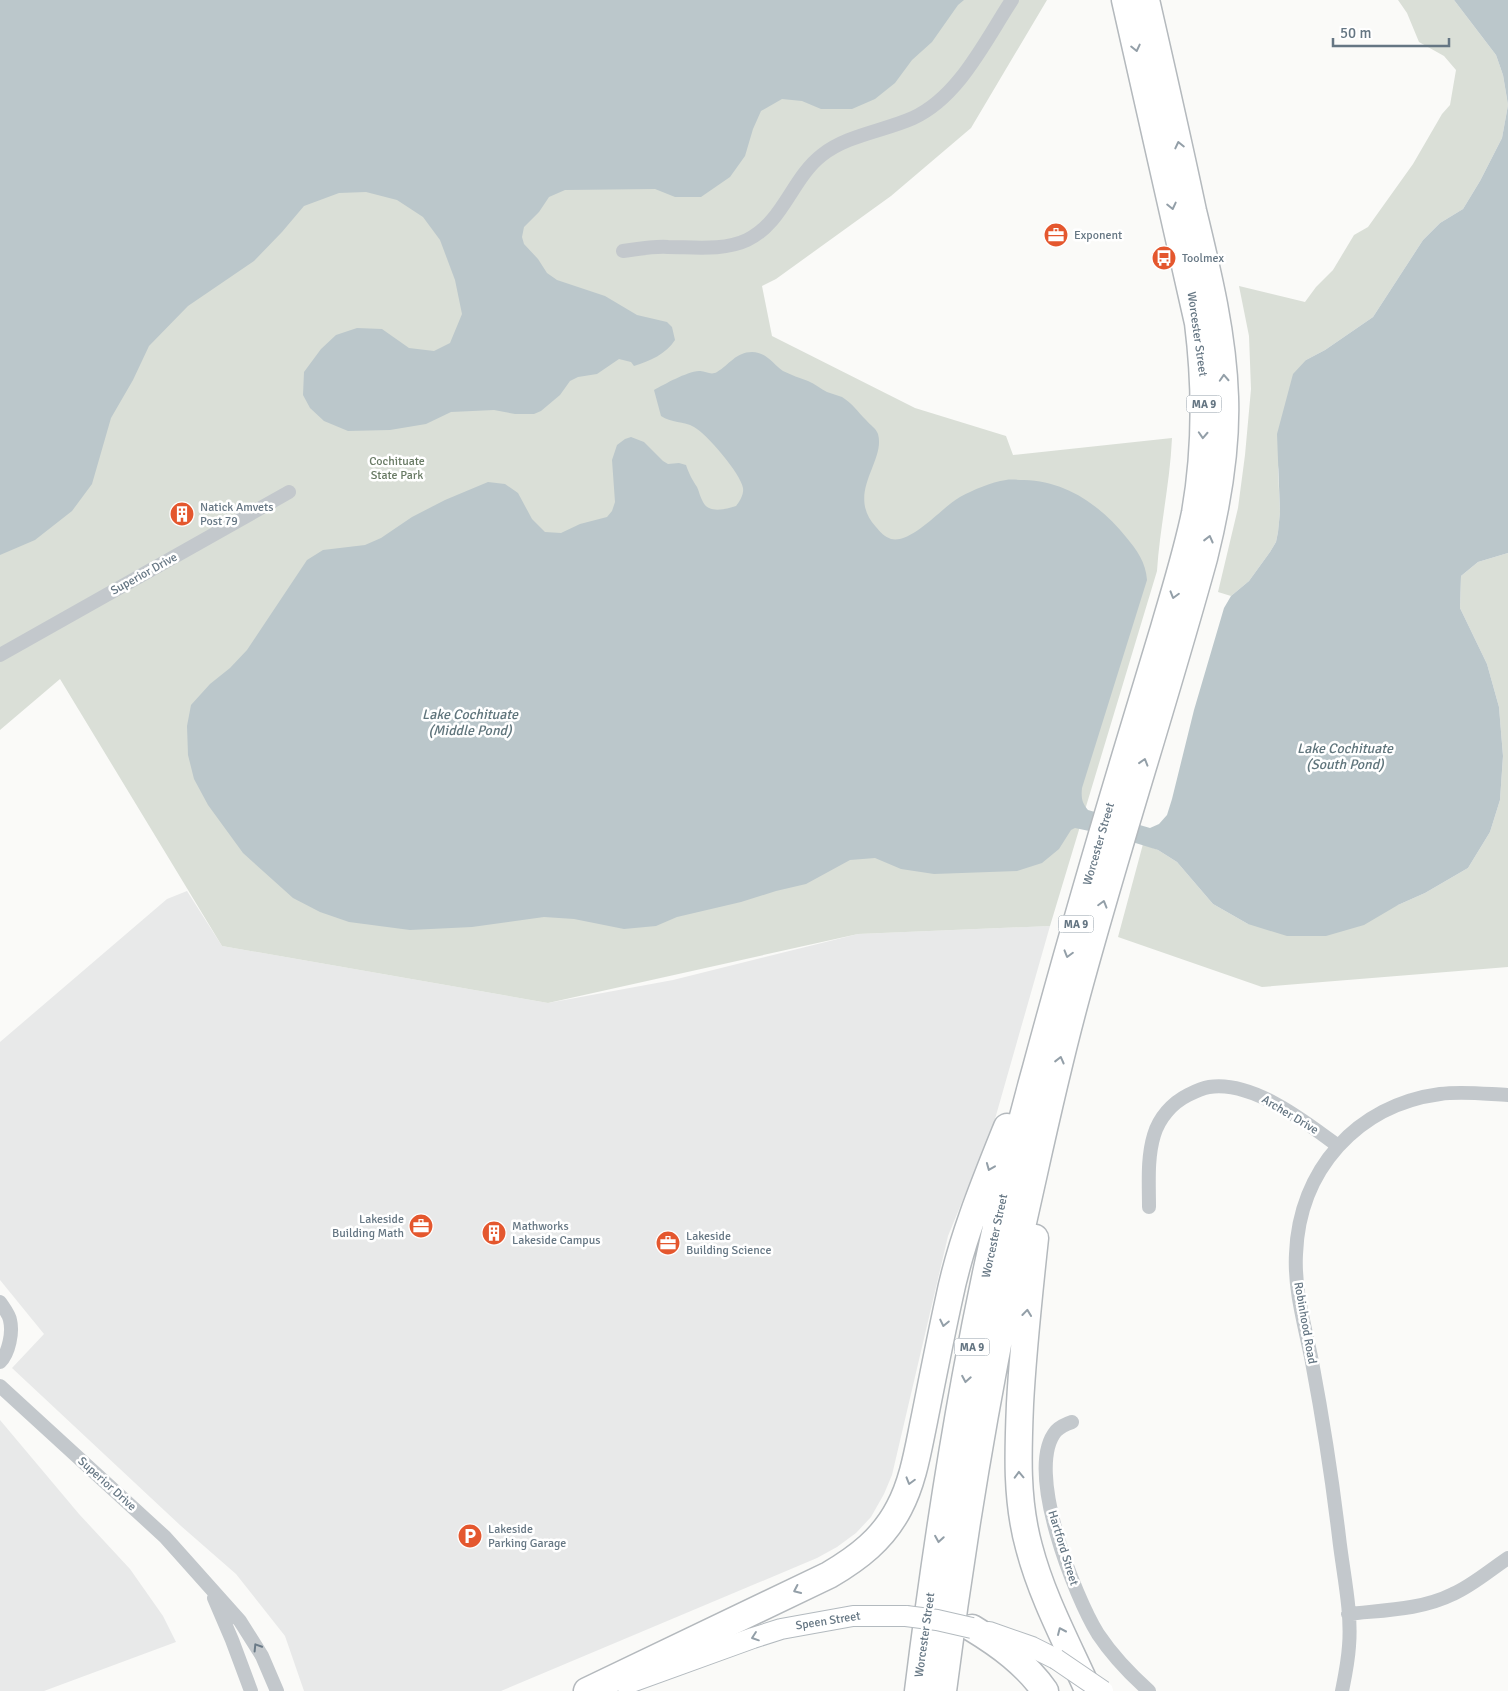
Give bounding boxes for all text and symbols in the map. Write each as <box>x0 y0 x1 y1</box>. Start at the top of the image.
scale bar <box>1333 15 1449 47</box>
text: 50 m <box>1340 24 1371 42</box>
one-way arrow <box>1130 43 1141 52</box>
one-way arrow <box>1174 141 1185 150</box>
one-way arrow <box>1166 202 1177 211</box>
office icon: Exponent <box>1043 222 1069 248</box>
place label: Exponent <box>1074 228 1122 243</box>
bus stop icon: Toolmex <box>1151 245 1177 271</box>
place label: Toolmex <box>1182 251 1224 266</box>
street label: Worcester Street <box>1184 291 1210 377</box>
one-way arrow <box>1218 374 1229 382</box>
road number: MA 9 <box>1186 396 1222 412</box>
one-way arrow <box>1198 432 1209 440</box>
park label: Cochituate State Park <box>369 454 425 483</box>
place label: Natick Amvets Post 79 <box>200 500 273 529</box>
building icon: Natick Amvets Post 79 <box>169 501 195 527</box>
one-way arrow <box>1203 535 1214 544</box>
street label: Superior Drive <box>108 550 180 598</box>
one-way arrow <box>1169 590 1179 598</box>
water label: Lake Cochituate (Middle Pond) <box>422 706 519 739</box>
water label: Lake Cochituate (South Pond) <box>1297 740 1394 773</box>
one-way arrow <box>1138 759 1148 767</box>
street label: Worcester Street <box>1080 801 1118 887</box>
one-way arrow <box>1097 900 1107 908</box>
road number: MA 9 <box>1058 916 1094 932</box>
one-way arrow <box>1063 950 1073 958</box>
one-way arrow <box>1054 1056 1065 1065</box>
street label: Archer Drive <box>1259 1092 1321 1138</box>
one-way arrow <box>986 1162 997 1171</box>
street label: Worcester Street <box>979 1193 1011 1279</box>
place label: Lakeside Building Math <box>332 1212 404 1241</box>
office icon: Lakeside Building Math <box>408 1213 434 1239</box>
place label: Mathworks Lakeside Campus <box>512 1219 601 1248</box>
building icon: Mathworks Lakeside Campus <box>481 1220 507 1246</box>
place label: Lakeside Building Science <box>686 1229 771 1258</box>
office icon: Lakeside Building Science <box>655 1230 681 1256</box>
street label: Robinhood Road <box>1290 1281 1320 1365</box>
one-way arrow <box>1021 1309 1032 1317</box>
one-way arrow <box>939 1318 950 1327</box>
road number: MA 9 <box>954 1338 990 1355</box>
one-way arrow <box>962 1374 972 1383</box>
street label: Superior Drive <box>75 1454 139 1514</box>
one-way arrow <box>1014 1471 1024 1478</box>
one-way arrow <box>905 1477 915 1485</box>
street label: Hartford Street <box>1044 1509 1082 1587</box>
place label: Lakeside Parking Garage <box>488 1522 566 1551</box>
parking icon: Lakeside Parking Garage <box>457 1523 483 1549</box>
one-way arrow <box>934 1535 945 1543</box>
one-way arrow <box>793 1583 802 1594</box>
street label: Worcester Street <box>912 1592 938 1678</box>
street label: Speen Street <box>794 1608 862 1634</box>
one-way arrow <box>1057 1627 1067 1636</box>
one-way arrow <box>751 1632 760 1642</box>
one-way arrow <box>253 1643 263 1652</box>

